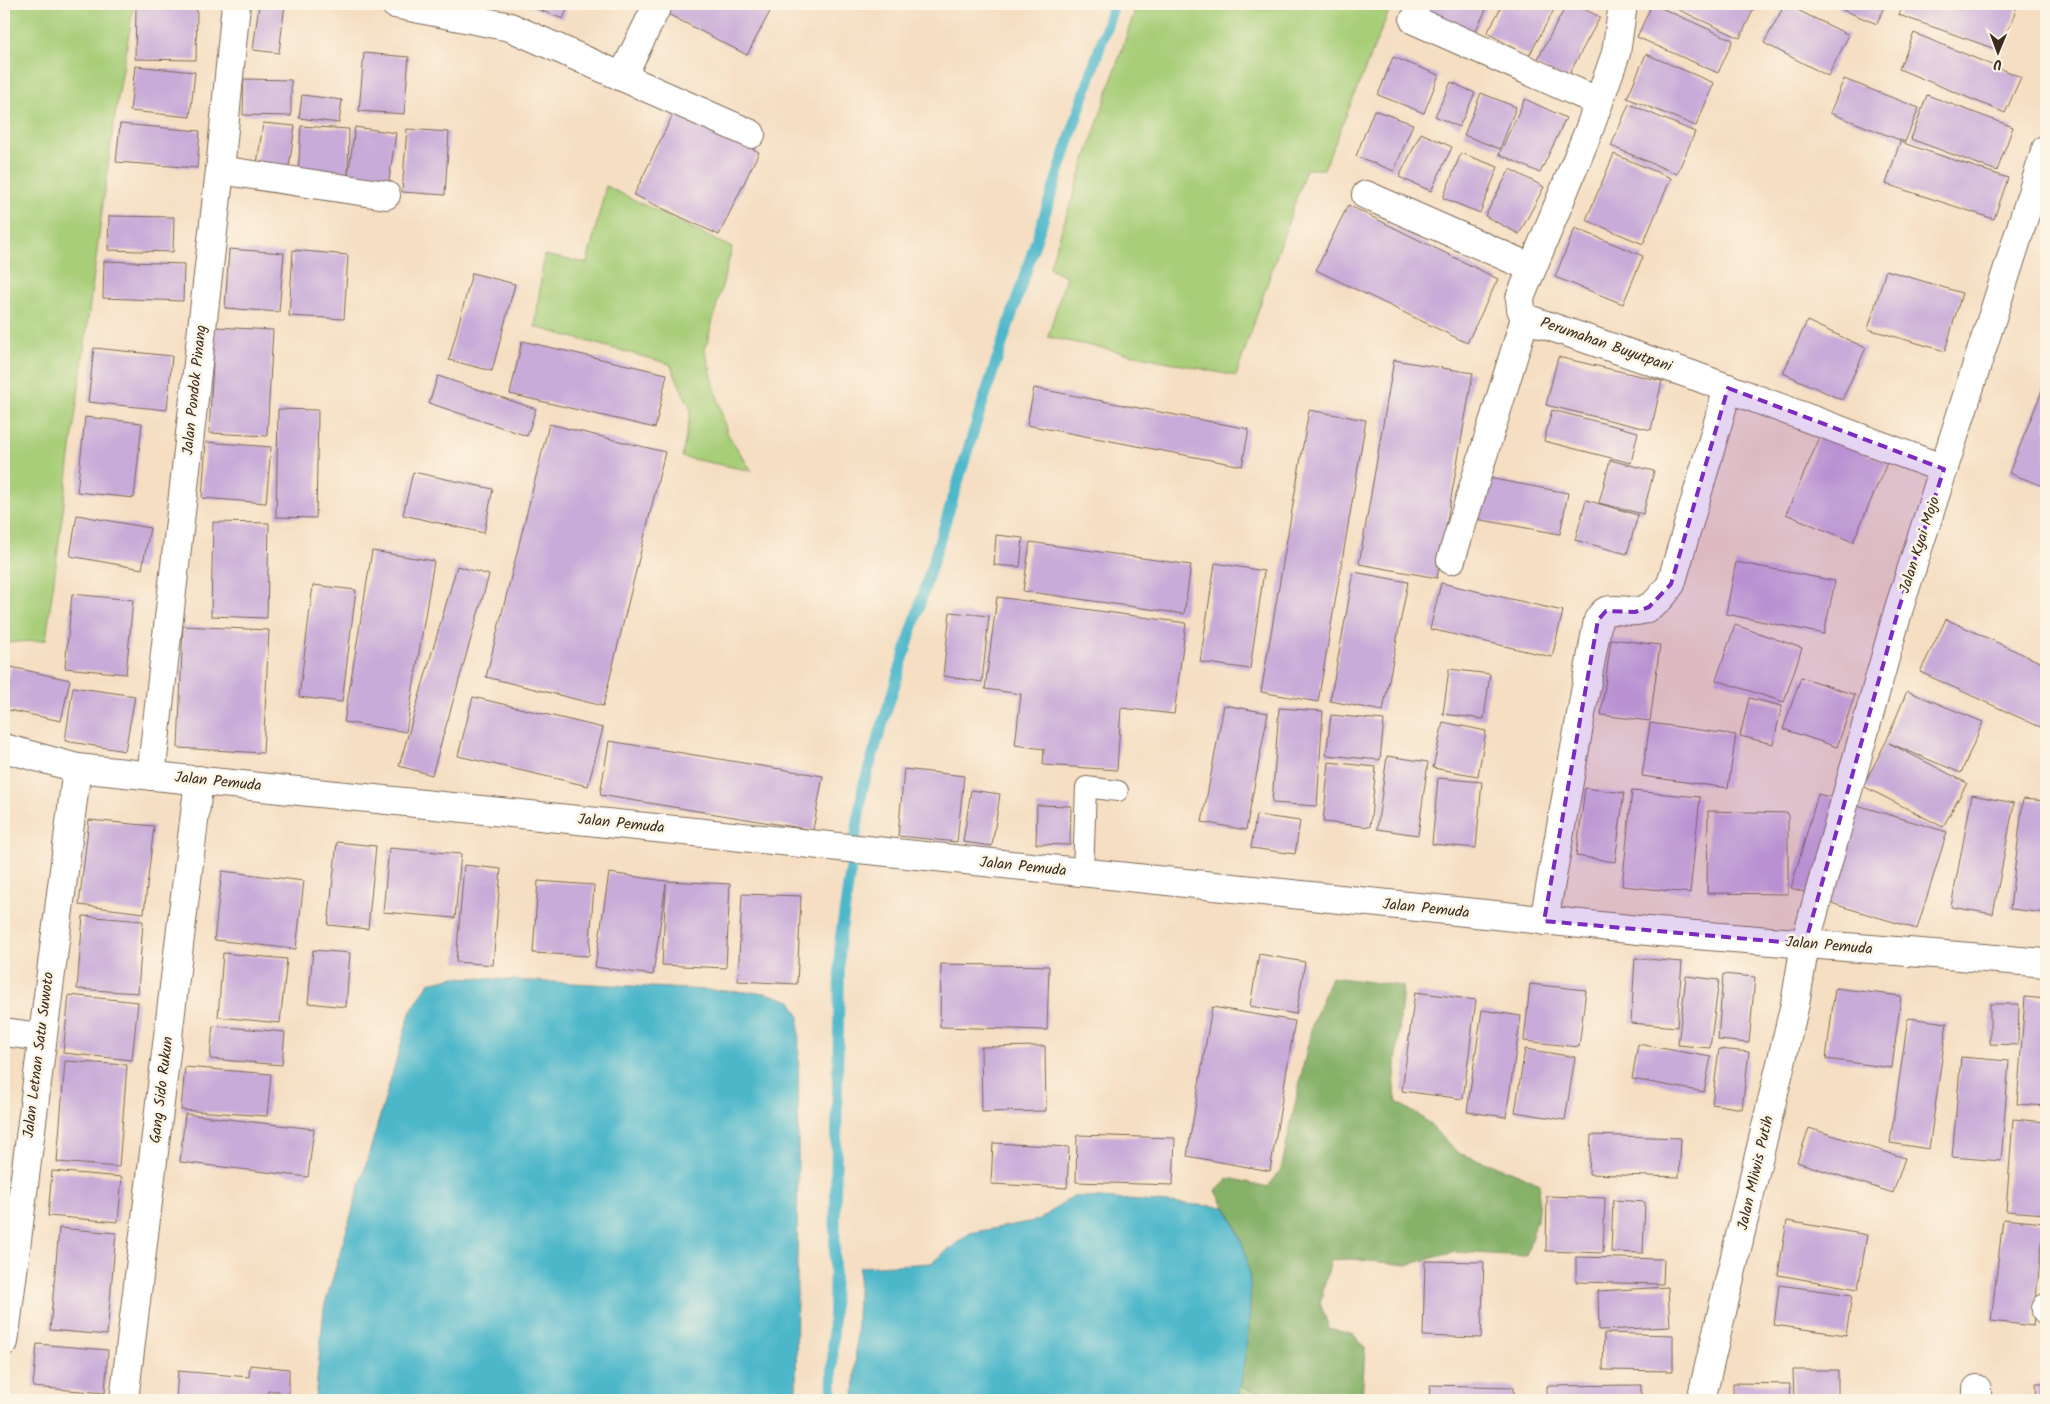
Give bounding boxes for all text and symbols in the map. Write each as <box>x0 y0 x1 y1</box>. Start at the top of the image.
north arrow <box>1972 28 2022 78</box>
text: U <box>1993 53 2002 75</box>
street label: Perumahan Buyutpani <box>1537 311 1676 379</box>
street label: Jalan Pondok Pinang <box>176 324 214 456</box>
street label: Jalan Kyai Mojo <box>1893 493 1947 597</box>
street label: Jalan Pemuda <box>173 765 263 799</box>
street label: Jalan Pemuda <box>576 807 666 841</box>
street label: Jalan Pemuda <box>978 850 1068 884</box>
street label: Jalan Pemuda <box>1381 892 1471 926</box>
street label: Jalan Pemuda <box>1784 930 1874 962</box>
street label: Jalan Letnan Satu Suwoto <box>17 970 61 1139</box>
street label: Gang Sido Rukun <box>144 1035 180 1145</box>
street label: Jalan Mliwis Putih <box>1731 1113 1781 1233</box>

